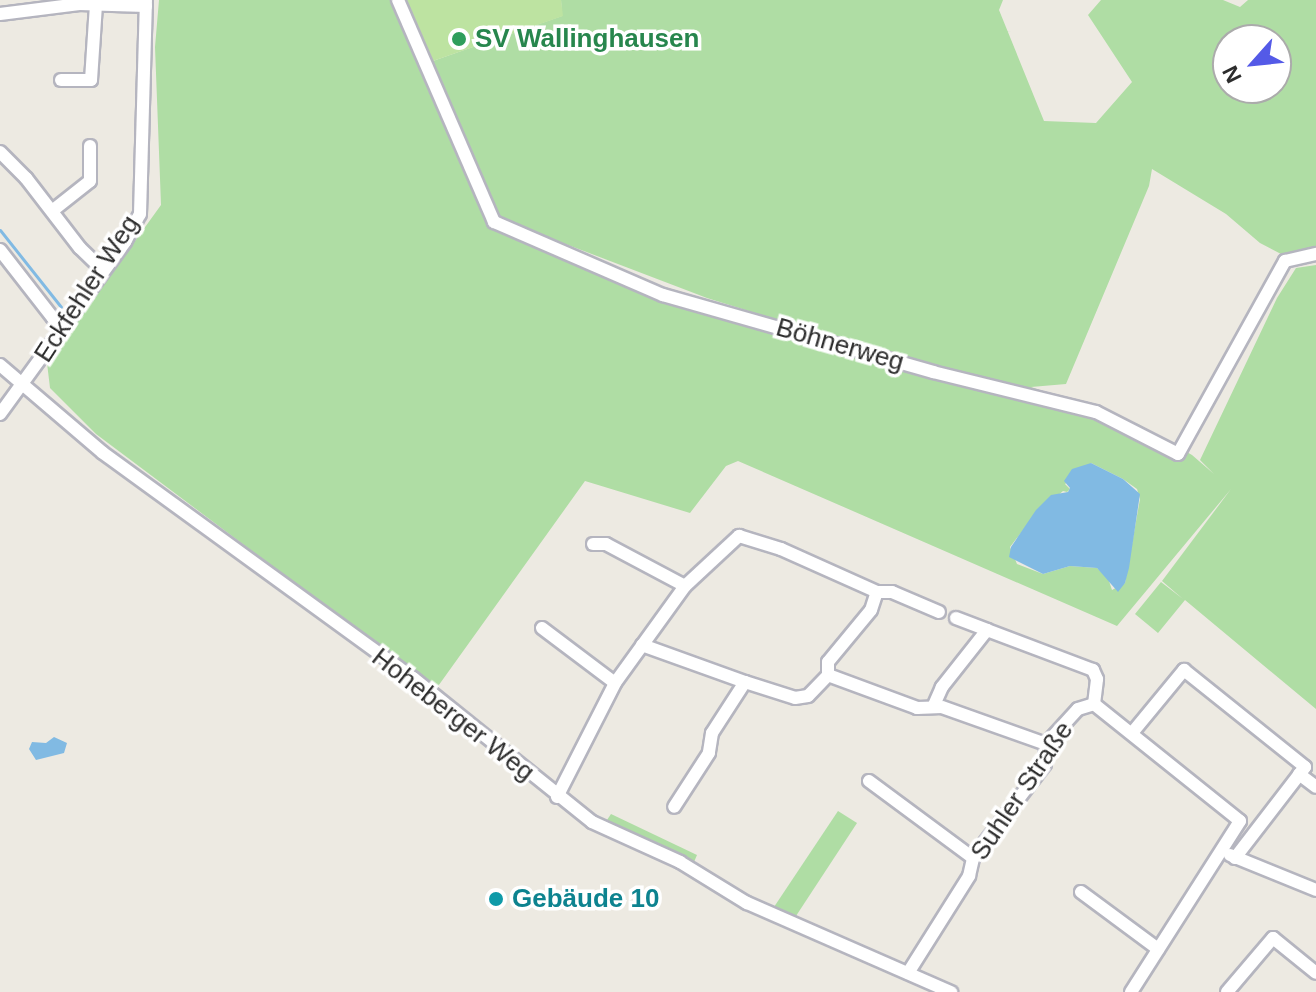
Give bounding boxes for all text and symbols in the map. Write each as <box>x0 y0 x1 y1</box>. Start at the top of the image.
place label: SV Wallinghausen <box>475 23 699 55</box>
north arrow <box>1212 24 1292 104</box>
marker: SV Wallinghausen <box>450 30 468 48</box>
text: N <box>1217 61 1247 87</box>
street label: Eckfehler Weg <box>28 210 146 368</box>
street label: Böhnerweg <box>772 312 908 378</box>
street label: Hoheberger Weg <box>366 642 540 788</box>
street label: Suhler Straße <box>964 716 1080 866</box>
place label: Gebäude 10 <box>512 883 659 915</box>
marker: Gebäude 10 <box>487 890 505 908</box>

